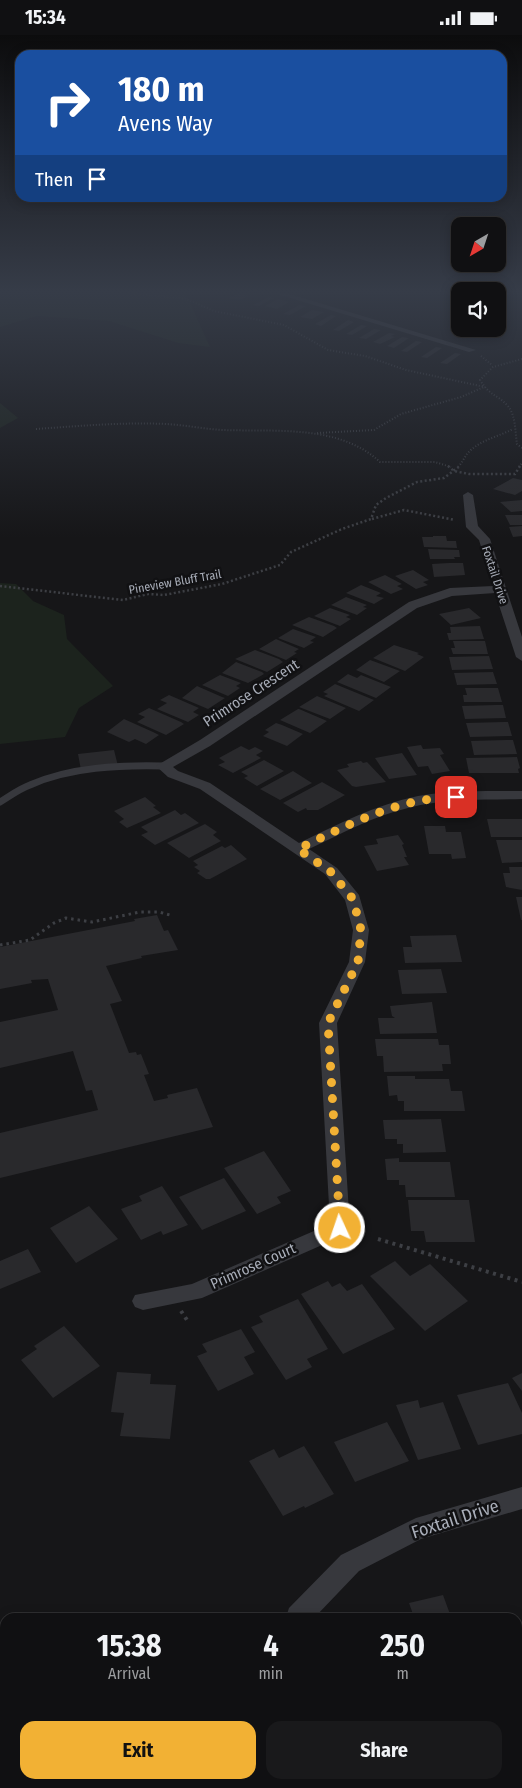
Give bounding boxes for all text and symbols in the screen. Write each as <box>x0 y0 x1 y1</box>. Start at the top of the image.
text: 15:34 <box>25 6 66 29</box>
text: 180 m <box>118 68 204 110</box>
icon: right <box>35 70 100 135</box>
text: Avens Way <box>118 110 212 137</box>
icon: arrive <box>83 165 111 193</box>
text: Then <box>35 168 73 191</box>
north arrow <box>451 217 506 273</box>
map controls <box>451 217 506 337</box>
button: sound <box>451 282 506 337</box>
street label: Foxtail Drive <box>479 544 511 606</box>
street label: Pineview Bluff Trail <box>128 567 222 597</box>
street label: Primrose Crescent <box>200 655 302 731</box>
pin <box>435 776 477 818</box>
icon: arrive <box>442 783 470 811</box>
position arrow <box>313 1201 365 1253</box>
street label: Primrose Court <box>208 1239 298 1293</box>
street label: Foxtail Drive <box>408 1495 502 1543</box>
text: 15:38 <box>97 1628 162 1664</box>
text: 4 <box>263 1628 279 1664</box>
text: 250 <box>380 1628 425 1664</box>
text: Arrival <box>108 1664 150 1683</box>
text: min <box>259 1664 283 1683</box>
text: m <box>396 1664 409 1683</box>
button: Exit <box>20 1721 256 1779</box>
button: Share <box>266 1721 502 1779</box>

